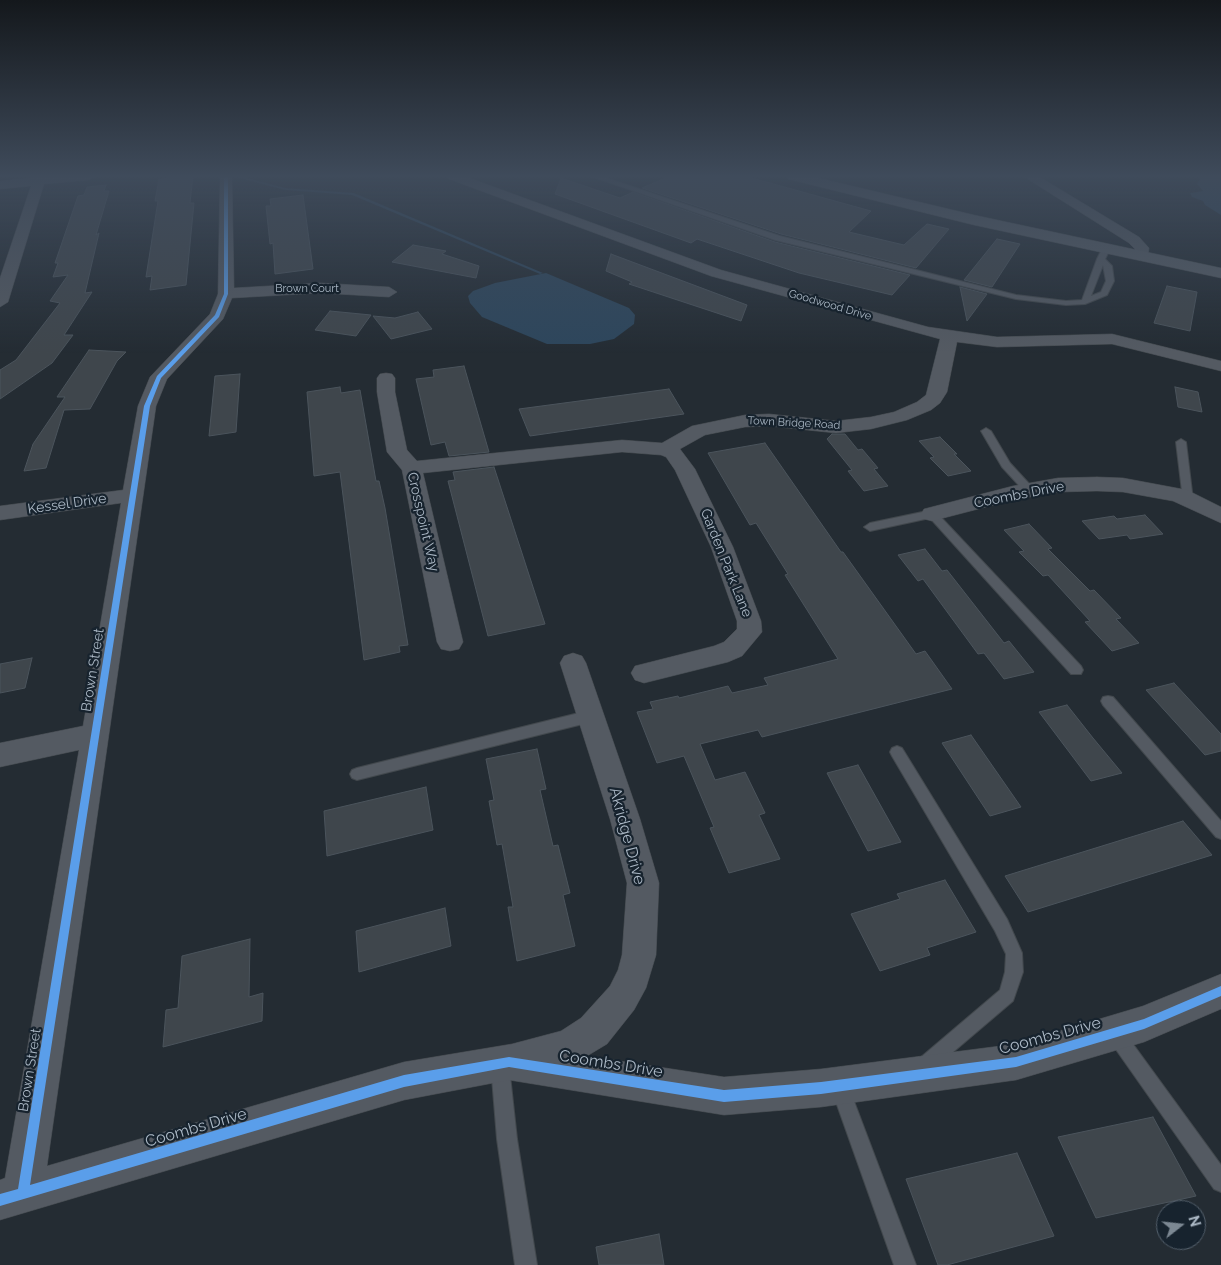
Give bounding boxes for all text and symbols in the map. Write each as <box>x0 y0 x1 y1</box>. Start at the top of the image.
street label: Brown Court <box>275 282 339 296</box>
street label: Goodwood Drive <box>787 287 873 323</box>
street label: Town Bridge Road <box>747 414 841 432</box>
street label: Crosspoint Way <box>403 471 443 573</box>
street label: Coombs Drive <box>972 478 1066 512</box>
street label: Kessel Drive <box>27 490 107 518</box>
street label: Garden Park Lane <box>697 506 755 620</box>
street label: Brown Street <box>78 627 108 713</box>
street label: Akridge Drive <box>605 785 649 887</box>
street label: Coombs Drive <box>997 1013 1103 1059</box>
street label: Brown Street <box>15 1027 45 1113</box>
street label: Coombs Drive <box>558 1046 664 1082</box>
street label: Coombs Drive <box>143 1104 249 1152</box>
north arrow <box>1156 1200 1206 1250</box>
text: N <box>1185 1214 1204 1228</box>

